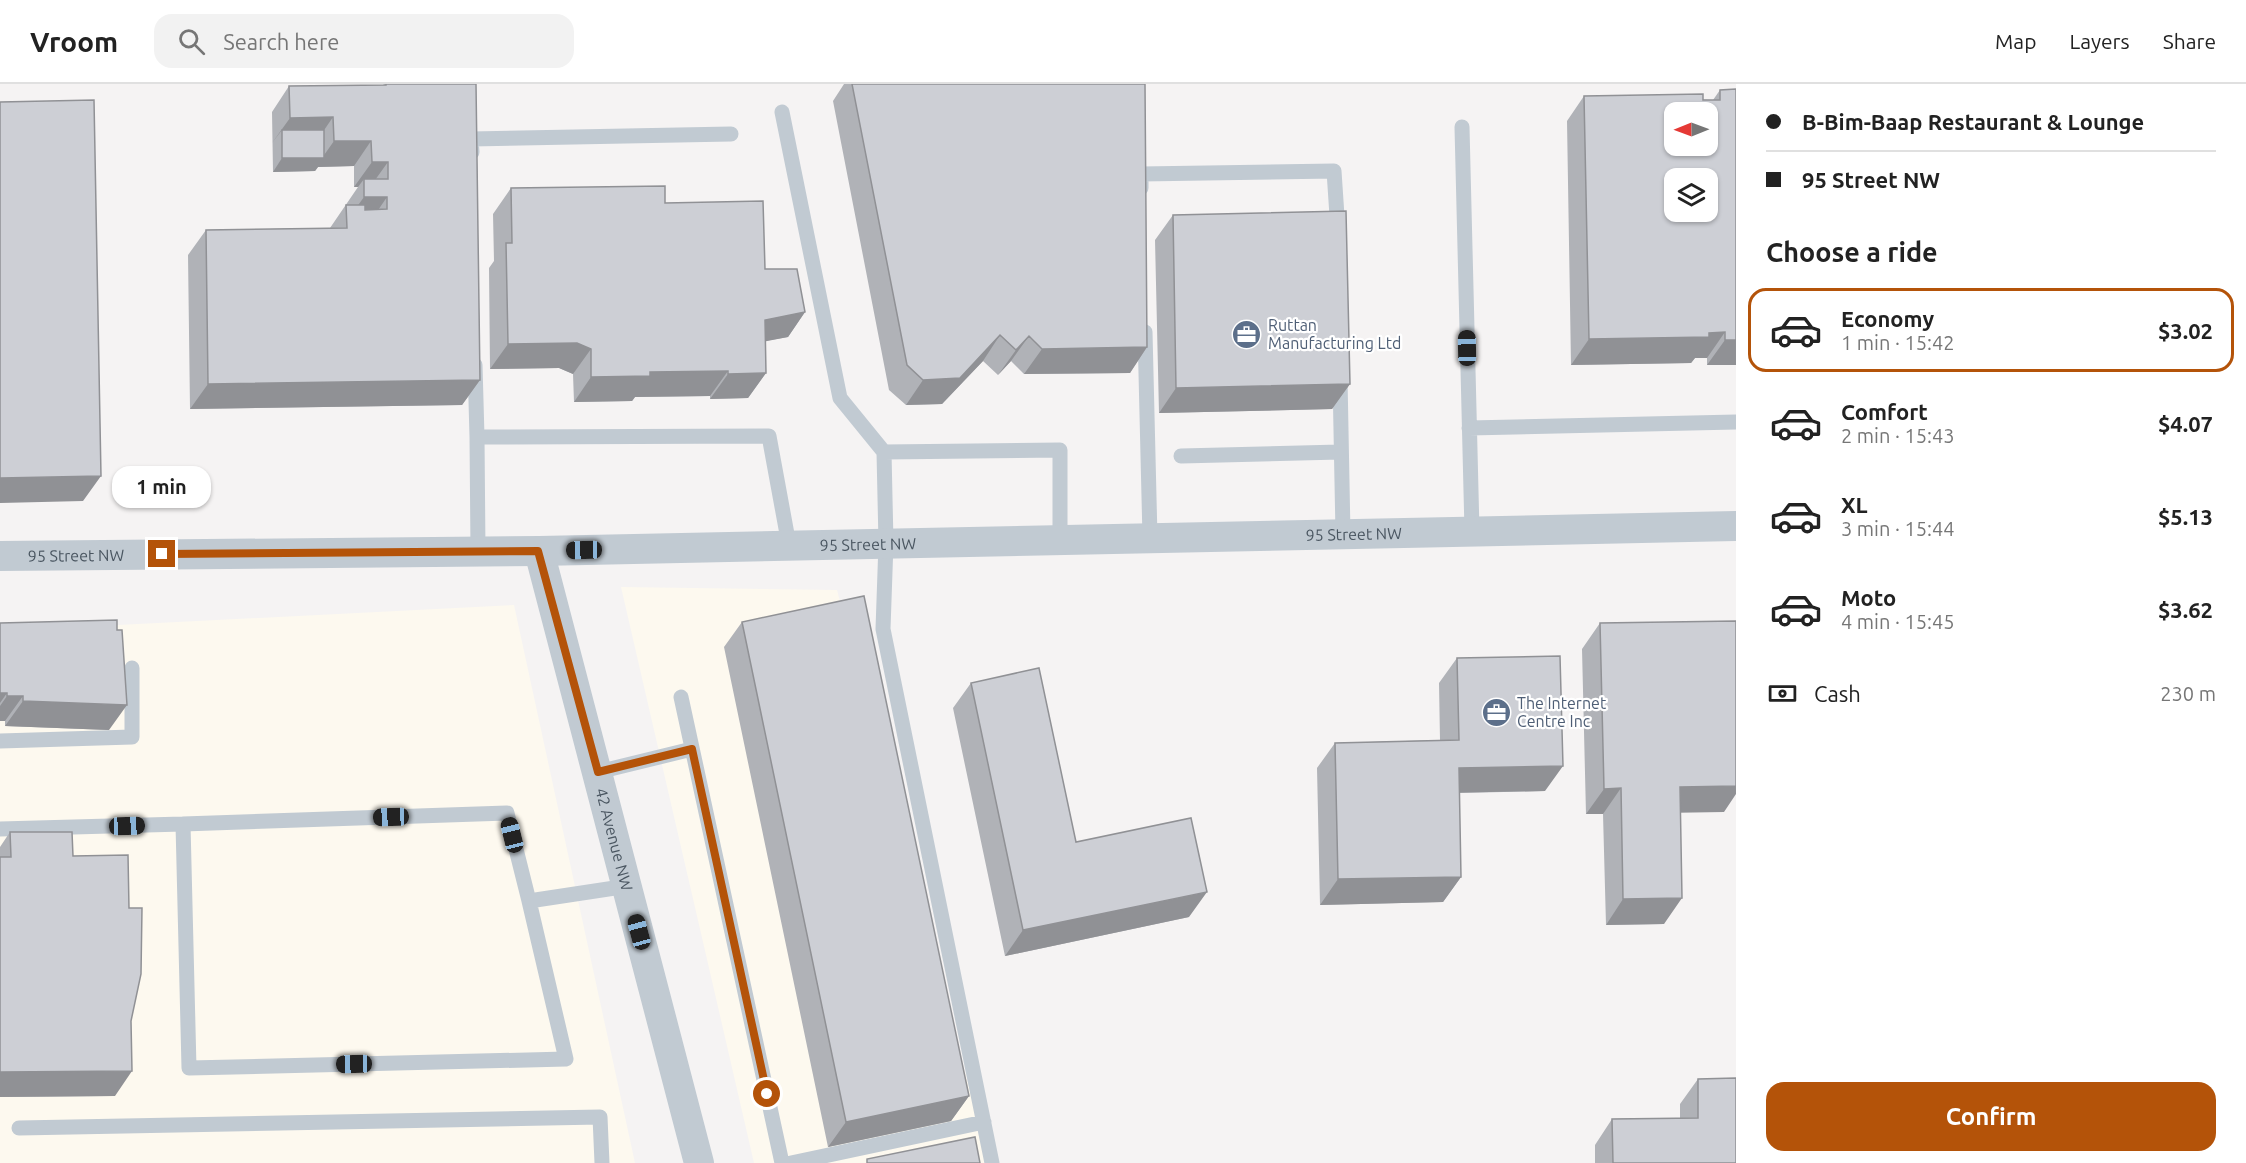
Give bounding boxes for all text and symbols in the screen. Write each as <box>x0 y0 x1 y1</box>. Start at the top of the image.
search box <box>154 14 574 68</box>
icon: search <box>175 25 208 58</box>
text: Vroom <box>30 26 118 57</box>
text: Search here <box>223 29 339 54</box>
text: Map <box>1995 29 2036 53</box>
text: Layers <box>2069 29 2130 53</box>
text: Share <box>2163 29 2216 53</box>
north arrow <box>1664 102 1718 156</box>
map controls <box>1664 102 1718 222</box>
text: B-Bim-Baap Restaurant & Lounge <box>1802 109 2144 134</box>
text: 95 Street NW <box>1802 167 1940 192</box>
button: layers <box>1664 168 1718 222</box>
text: Choose a ride <box>1766 237 1938 267</box>
icon: car <box>1769 303 1823 357</box>
text: Economy <box>1841 306 1934 331</box>
place label: Ruttan Manufacturing Ltd <box>1268 316 1401 352</box>
office icon: Ruttan Manufacturing Ltd <box>1231 318 1263 350</box>
text: $3.02 <box>2158 318 2213 343</box>
car <box>1458 330 1476 366</box>
text: 1 min · 15:42 <box>1841 331 1955 354</box>
icon: car <box>1769 396 1823 450</box>
text: Comfort <box>1841 399 1928 424</box>
text: $4.07 <box>2158 411 2213 436</box>
text: 2 min · 15:43 <box>1841 424 1955 447</box>
callout: 1 min <box>112 467 212 509</box>
text: 1 min <box>136 475 187 498</box>
icon: car <box>1769 489 1823 543</box>
text: XL <box>1841 492 1868 517</box>
text: $5.13 <box>2158 504 2213 529</box>
text: 3 min · 15:44 <box>1841 517 1955 540</box>
street label: 95 Street NW <box>1305 524 1402 544</box>
street label: 95 Street NW <box>820 534 916 554</box>
route end <box>148 540 175 567</box>
car <box>566 541 602 559</box>
street label: 95 Street NW <box>28 546 124 565</box>
icon: car <box>1769 582 1823 636</box>
text: Moto <box>1841 585 1896 610</box>
text: $3.62 <box>2158 597 2213 622</box>
text: 4 min · 15:45 <box>1841 610 1955 633</box>
icon: cash <box>1766 677 1799 710</box>
text: Cash <box>1814 681 1861 706</box>
text: 230 m <box>2160 682 2216 705</box>
place label: The Internet Centre Inc <box>1517 694 1607 730</box>
office icon: The Internet Centre Inc <box>1480 696 1512 728</box>
street label: 42 Avenue NW <box>592 786 636 893</box>
car <box>373 807 409 827</box>
car <box>499 815 525 855</box>
car <box>109 816 145 836</box>
car <box>626 912 652 952</box>
car <box>336 1055 372 1073</box>
route start <box>753 1080 780 1107</box>
button: Confirm <box>1766 1082 2216 1151</box>

